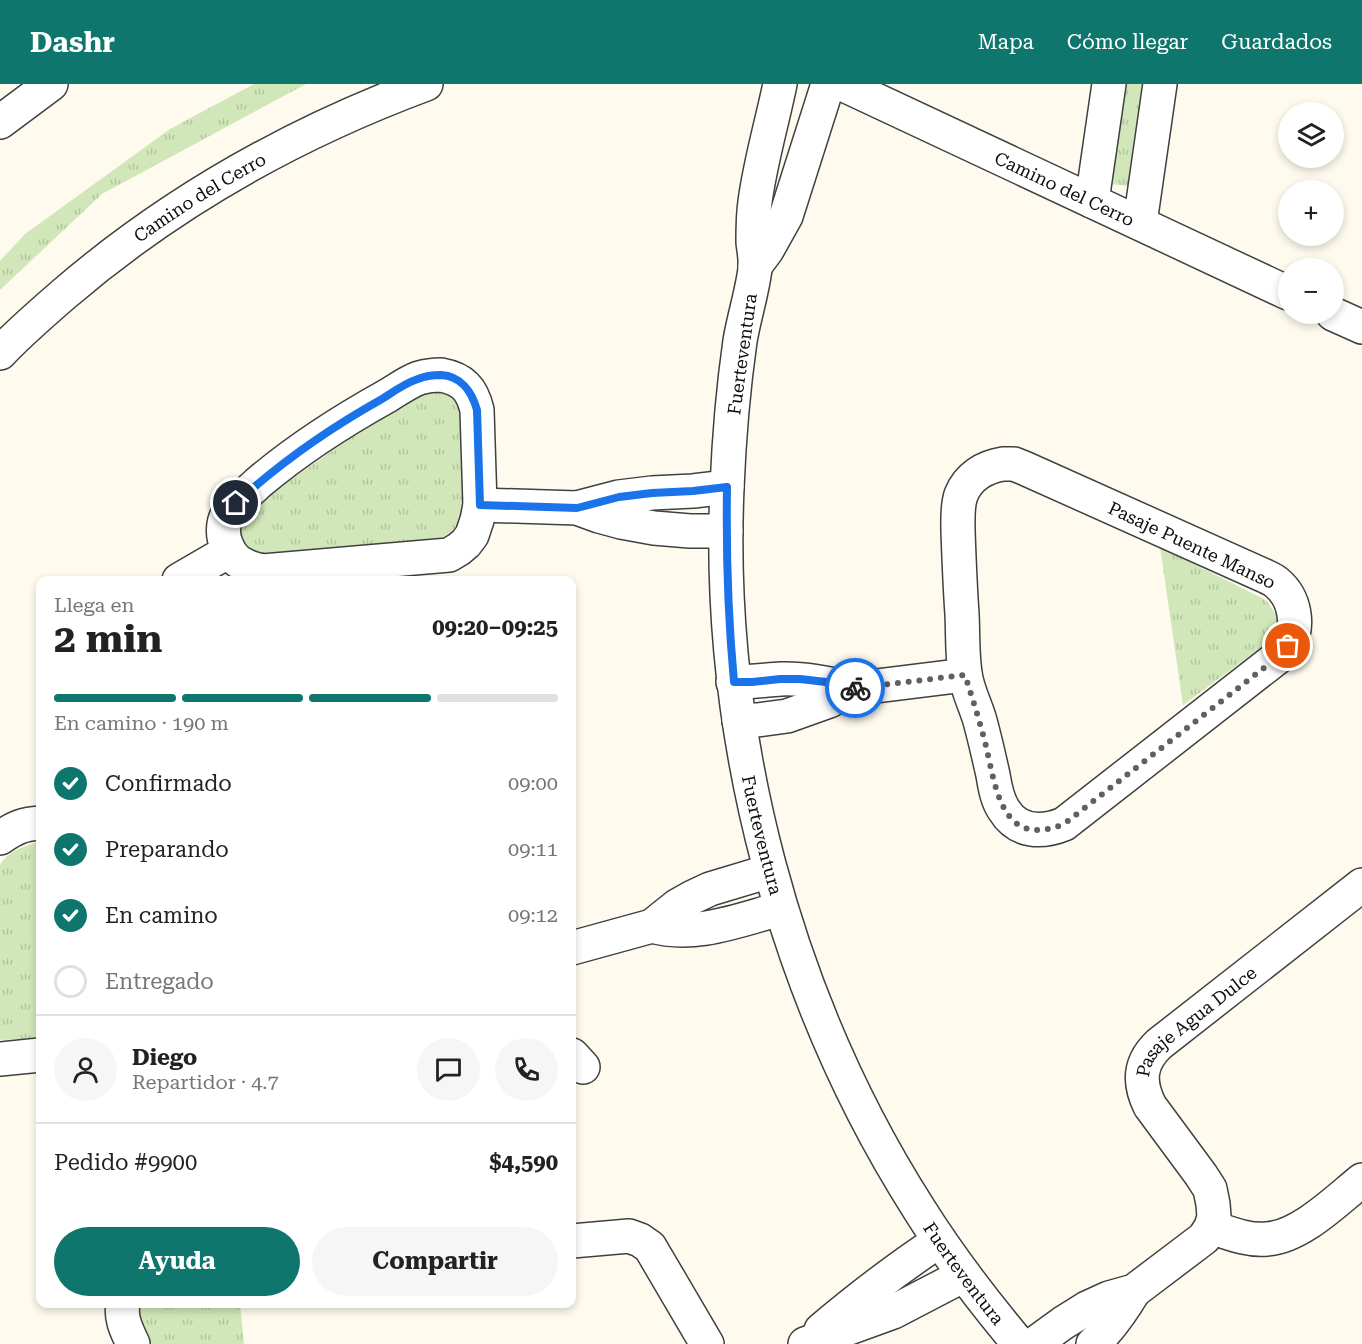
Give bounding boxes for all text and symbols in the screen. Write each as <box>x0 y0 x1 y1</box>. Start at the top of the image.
text: Dashr <box>30 26 115 59</box>
text: Mapa <box>978 30 1034 54</box>
text: Cómo llegar <box>1067 30 1188 54</box>
text: Guardados <box>1221 30 1332 54</box>
map controls <box>1278 102 1344 324</box>
button: layers <box>1278 102 1344 168</box>
street label: Camino del Cerro <box>991 147 1138 230</box>
street label: Camino del Cerro <box>129 148 269 246</box>
button: + <box>1278 180 1344 246</box>
button: − <box>1278 258 1344 324</box>
street label: Fuerteventura <box>723 292 761 416</box>
pin <box>210 477 261 528</box>
icon: home <box>219 486 252 519</box>
street label: Pasaje Puente Manso <box>1105 497 1279 593</box>
text: Llega en <box>54 593 134 617</box>
text: 09:20–09:25 <box>432 615 558 640</box>
text: 2 min <box>54 616 162 662</box>
pin <box>1262 620 1313 671</box>
icon: bag <box>1271 629 1304 662</box>
courier <box>825 658 885 718</box>
icon: bike <box>839 672 872 705</box>
text: En camino · 190 m <box>54 711 229 735</box>
icon: check <box>54 767 87 800</box>
text: Confirmado <box>105 771 232 796</box>
text: 09:00 <box>508 771 558 795</box>
street label: Fuerteventura <box>738 773 787 897</box>
icon: check <box>54 833 87 866</box>
text: Preparando <box>105 837 229 862</box>
text: 09:11 <box>508 837 558 861</box>
icon: check <box>54 899 87 932</box>
text: En camino <box>105 903 218 928</box>
text: 09:12 <box>508 903 558 927</box>
street label: Pasaje Agua Dulce <box>1131 961 1260 1078</box>
text: Entregado <box>105 969 214 994</box>
button: person <box>54 1038 117 1101</box>
button: chat <box>417 1038 480 1101</box>
button: phone <box>495 1038 558 1101</box>
text: Diego <box>132 1045 197 1070</box>
text: Repartidor · 4.7 <box>132 1070 279 1094</box>
text: Pedido #9900 <box>54 1150 197 1175</box>
text: $4,590 <box>489 1150 558 1175</box>
street label: Fuerteventura <box>920 1218 1009 1329</box>
button: Ayuda <box>54 1227 300 1296</box>
button: Compartir <box>312 1227 558 1296</box>

